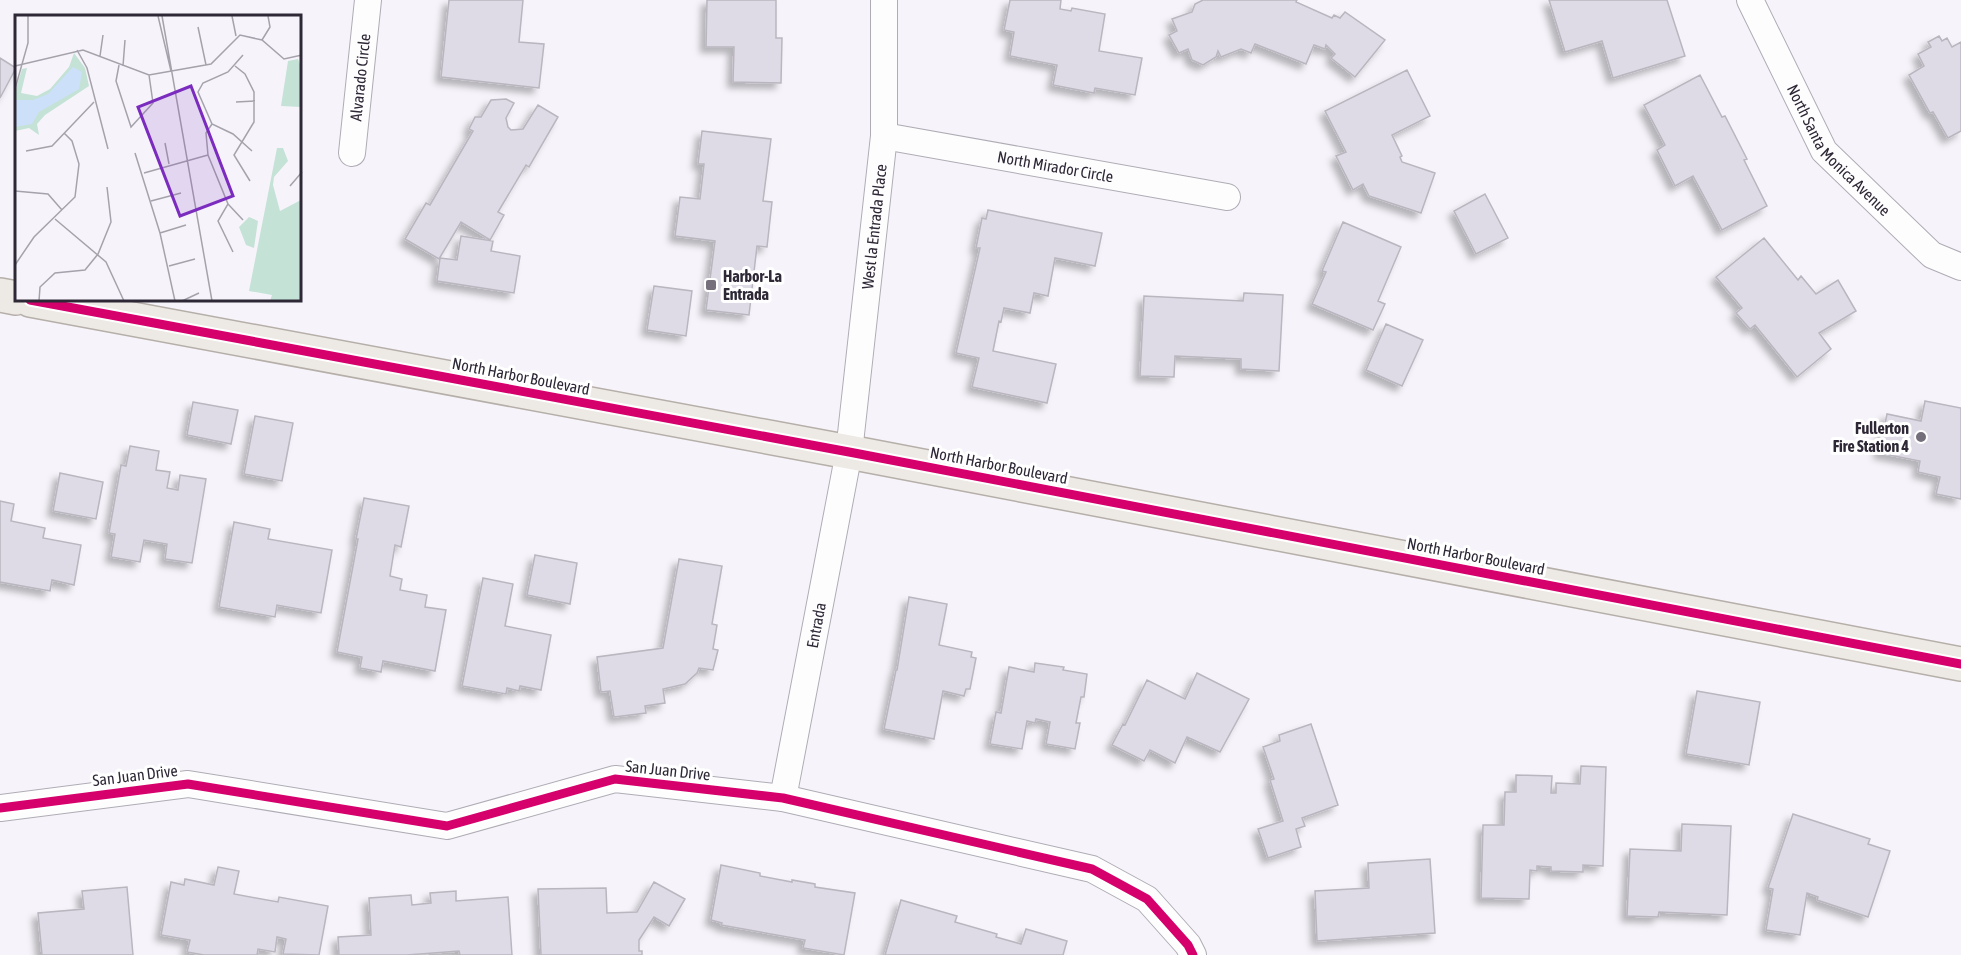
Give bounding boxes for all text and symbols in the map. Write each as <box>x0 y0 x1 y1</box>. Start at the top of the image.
inset map <box>15 15 302 302</box>
street label: Alvarado Circle <box>346 33 373 122</box>
street label: North Santa Monica Avenue <box>1784 81 1894 219</box>
street label: North Mirador Circle <box>996 147 1115 186</box>
street label: West la Entrada Place <box>858 163 890 290</box>
place label: Harbor-La Entrada <box>723 267 782 303</box>
marker: Harbor-La Entrada <box>704 278 718 292</box>
street label: North Harbor Boulevard <box>451 354 591 398</box>
place label: Fullerton Fire Station 4 <box>1833 419 1909 455</box>
marker: Fullerton Fire Station 4 <box>1914 430 1928 444</box>
street label: North Harbor Boulevard <box>929 443 1069 487</box>
street label: North Harbor Boulevard <box>1406 534 1546 578</box>
street label: Entrada <box>803 601 829 649</box>
street label: San Juan Drive <box>625 757 711 783</box>
street label: San Juan Drive <box>92 761 178 789</box>

